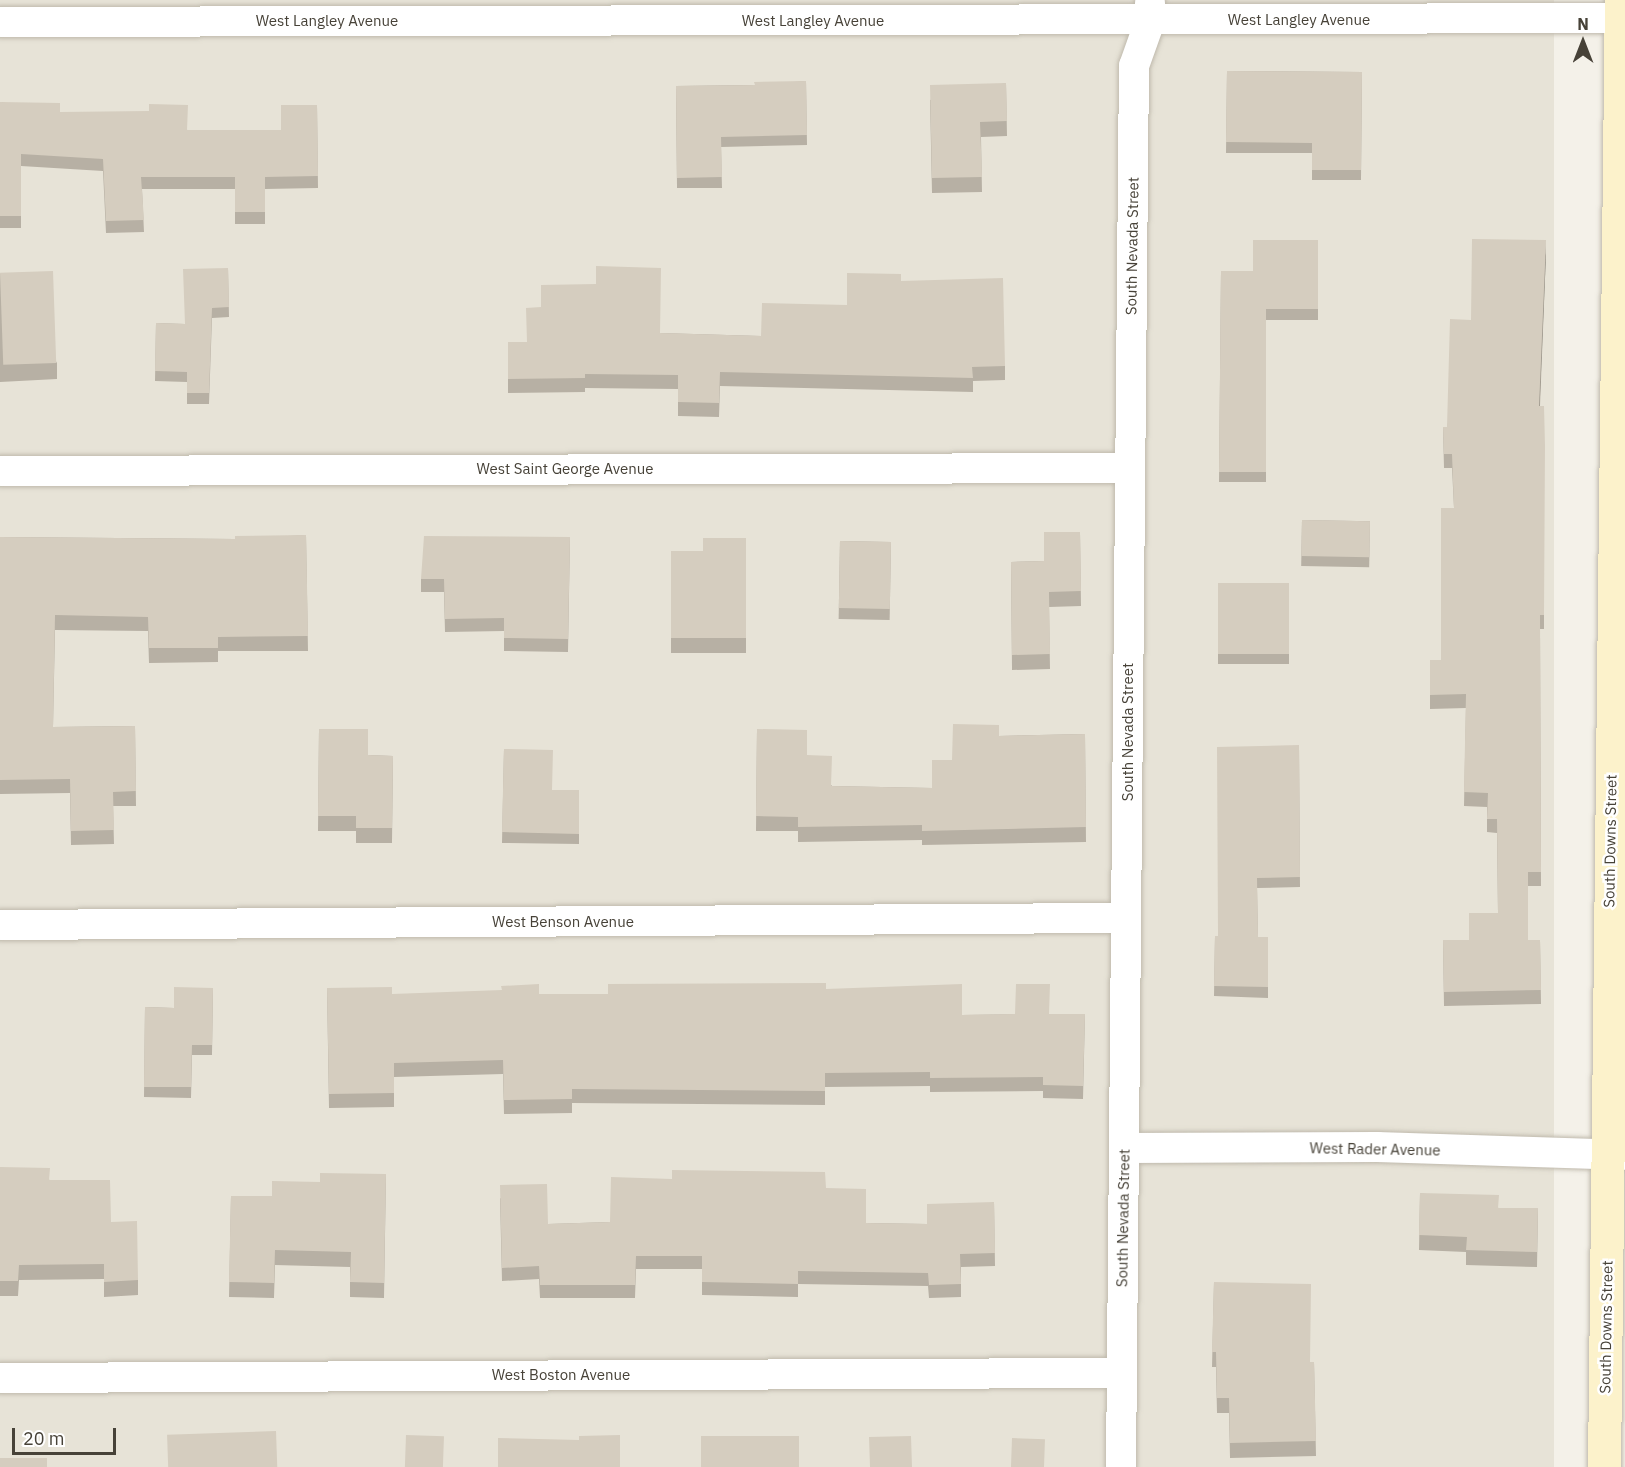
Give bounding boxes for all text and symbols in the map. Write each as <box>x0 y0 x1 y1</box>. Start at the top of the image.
street label: West Langley Avenue <box>1228 11 1370 29</box>
street label: West Langley Avenue <box>256 12 398 30</box>
street label: West Langley Avenue <box>742 12 884 30</box>
north arrow <box>1553 12 1613 72</box>
text: N <box>1577 14 1589 34</box>
street label: South Nevada Street <box>1122 177 1142 315</box>
street label: West Saint George Avenue <box>476 460 654 478</box>
street label: South Nevada Street <box>1119 663 1137 801</box>
street label: South Downs Street <box>1600 774 1620 908</box>
street label: West Benson Avenue <box>492 913 634 931</box>
street label: West Rader Avenue <box>1309 1139 1441 1159</box>
street label: South Nevada Street <box>1113 1149 1133 1287</box>
street label: South Downs Street <box>1596 1260 1616 1394</box>
street label: West Boston Avenue <box>492 1366 630 1384</box>
scale bar <box>15 1416 118 1454</box>
text: 20 m <box>23 1427 65 1450</box>

